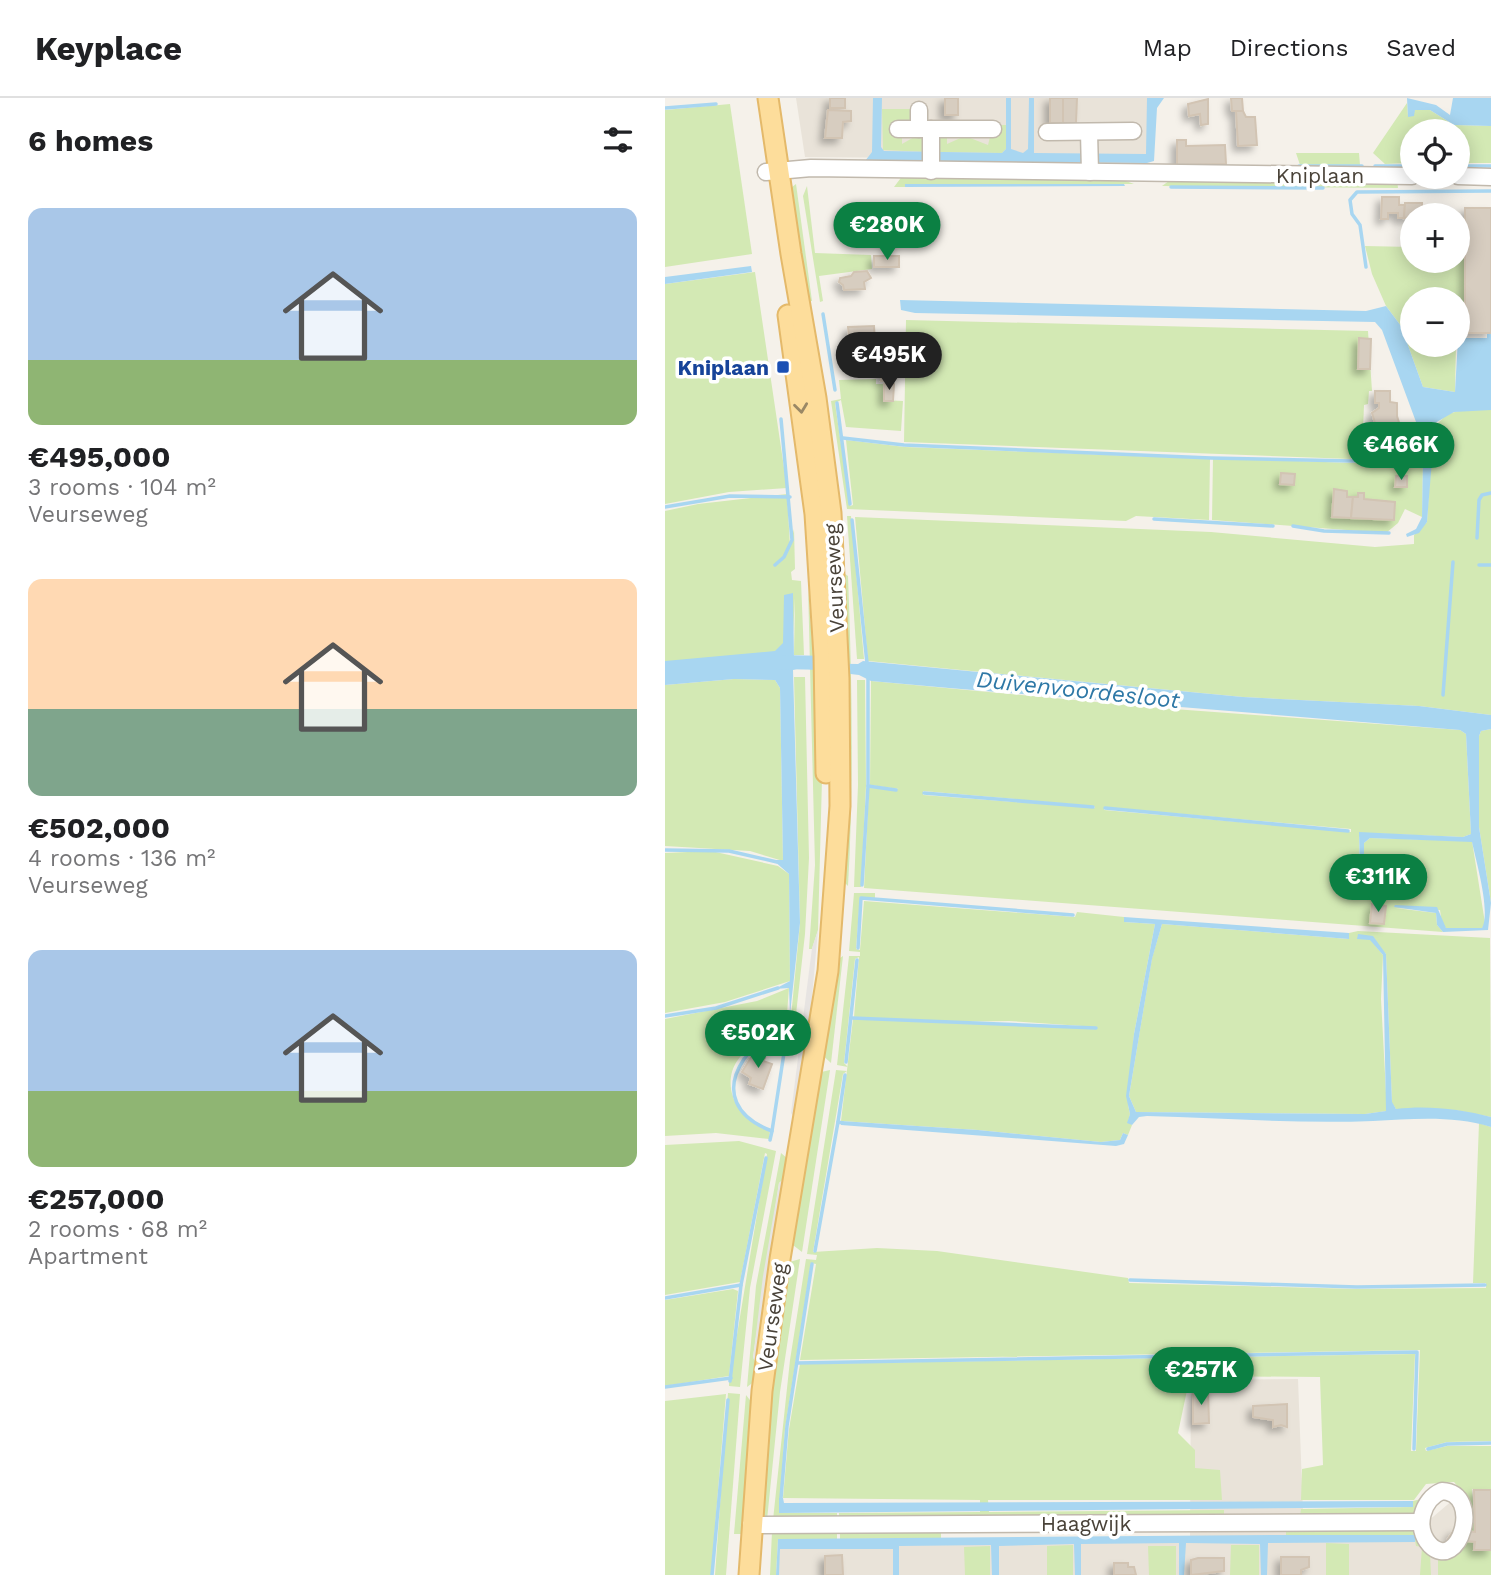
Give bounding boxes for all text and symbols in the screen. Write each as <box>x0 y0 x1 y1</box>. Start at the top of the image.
text: Keyplace <box>35 29 182 68</box>
text: Map <box>1143 34 1192 62</box>
text: Directions <box>1230 34 1348 62</box>
text: Saved <box>1386 34 1456 62</box>
map controls <box>1400 119 1470 357</box>
button: locate <box>1400 119 1470 189</box>
icon: filters <box>599 121 637 159</box>
text: 6 homes <box>28 123 153 158</box>
street label: Kniplaan <box>1276 163 1364 188</box>
pin: €280K <box>838 202 936 262</box>
button: + <box>1400 203 1470 273</box>
text: €280K <box>849 211 925 238</box>
icon: home <box>270 253 396 379</box>
button: − <box>1400 287 1470 357</box>
pin: €495K <box>840 332 938 392</box>
text: €495K <box>852 341 926 368</box>
place label: Kniplaan <box>677 355 769 380</box>
marker: Kniplaan <box>775 359 791 375</box>
one-way arrow <box>794 402 809 414</box>
pin: €466K <box>1352 422 1450 482</box>
text: €466K <box>1363 431 1439 458</box>
text: €495,000 <box>28 439 171 474</box>
text: 3 rooms · 104 m² <box>28 474 216 501</box>
text: Veurseweg <box>28 501 148 528</box>
street label: Veurseweg <box>819 522 849 633</box>
icon: home <box>270 624 396 750</box>
water label: Duivenvoordesloot <box>975 666 1182 714</box>
text: €502,000 <box>28 810 170 845</box>
text: 4 rooms · 136 m² <box>28 845 216 872</box>
pin: €311K <box>1329 854 1427 914</box>
text: €311K <box>1345 863 1411 890</box>
text: Veurseweg <box>28 872 148 899</box>
icon: home <box>270 995 396 1121</box>
pin: €502K <box>709 1010 807 1070</box>
text: €502K <box>721 1019 795 1046</box>
text: €257,000 <box>28 1181 165 1216</box>
text: 2 rooms · 68 m² <box>28 1216 207 1243</box>
text: Apartment <box>28 1243 148 1270</box>
street label: Veurseweg <box>752 1260 792 1373</box>
pin: €257K <box>1152 1348 1250 1407</box>
text: €257K <box>1165 1356 1237 1383</box>
street label: Haagwijk <box>1041 1511 1131 1536</box>

